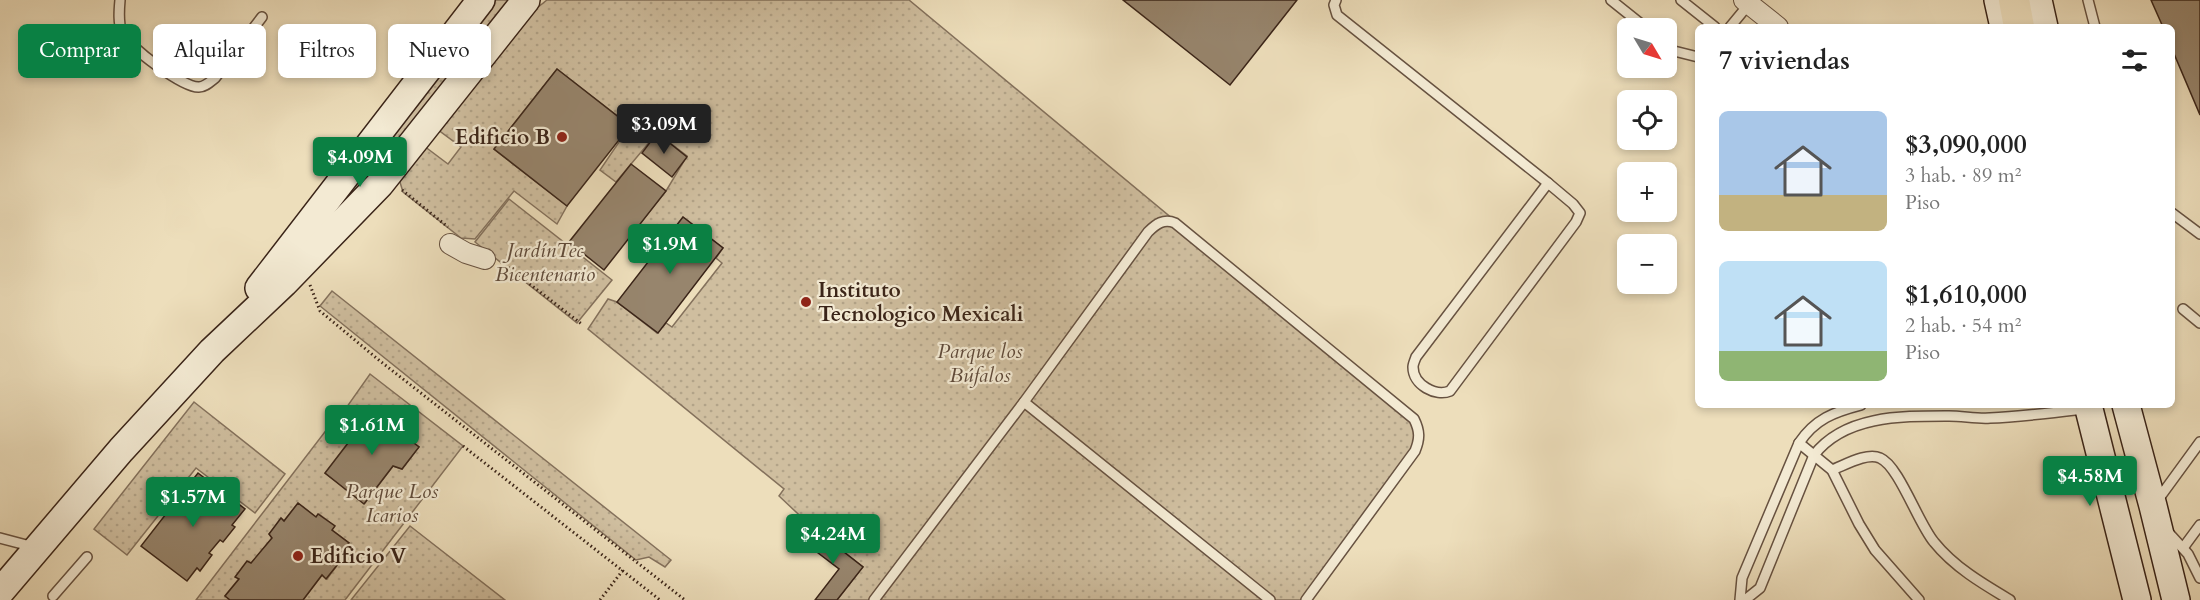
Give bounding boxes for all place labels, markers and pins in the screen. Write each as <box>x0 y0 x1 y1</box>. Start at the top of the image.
pin: $3.09M <box>615 104 713 155</box>
place label: Edificio B <box>455 123 550 152</box>
marker: Edificio B <box>555 130 569 144</box>
pin: $4.09M <box>311 137 409 188</box>
pin: $1.9M <box>628 224 712 275</box>
place label: Instituto Tecnologico Mexicali <box>818 276 1024 329</box>
marker: Instituto Tecnologico Mexicali <box>799 295 813 309</box>
pin: $1.61M <box>323 405 421 456</box>
pin: $4.58M <box>2041 456 2139 507</box>
pin: $1.57M <box>144 477 242 528</box>
pin: $4.24M <box>784 514 882 565</box>
place label: Edificio V <box>310 542 407 571</box>
marker: Edificio V <box>291 549 305 563</box>

